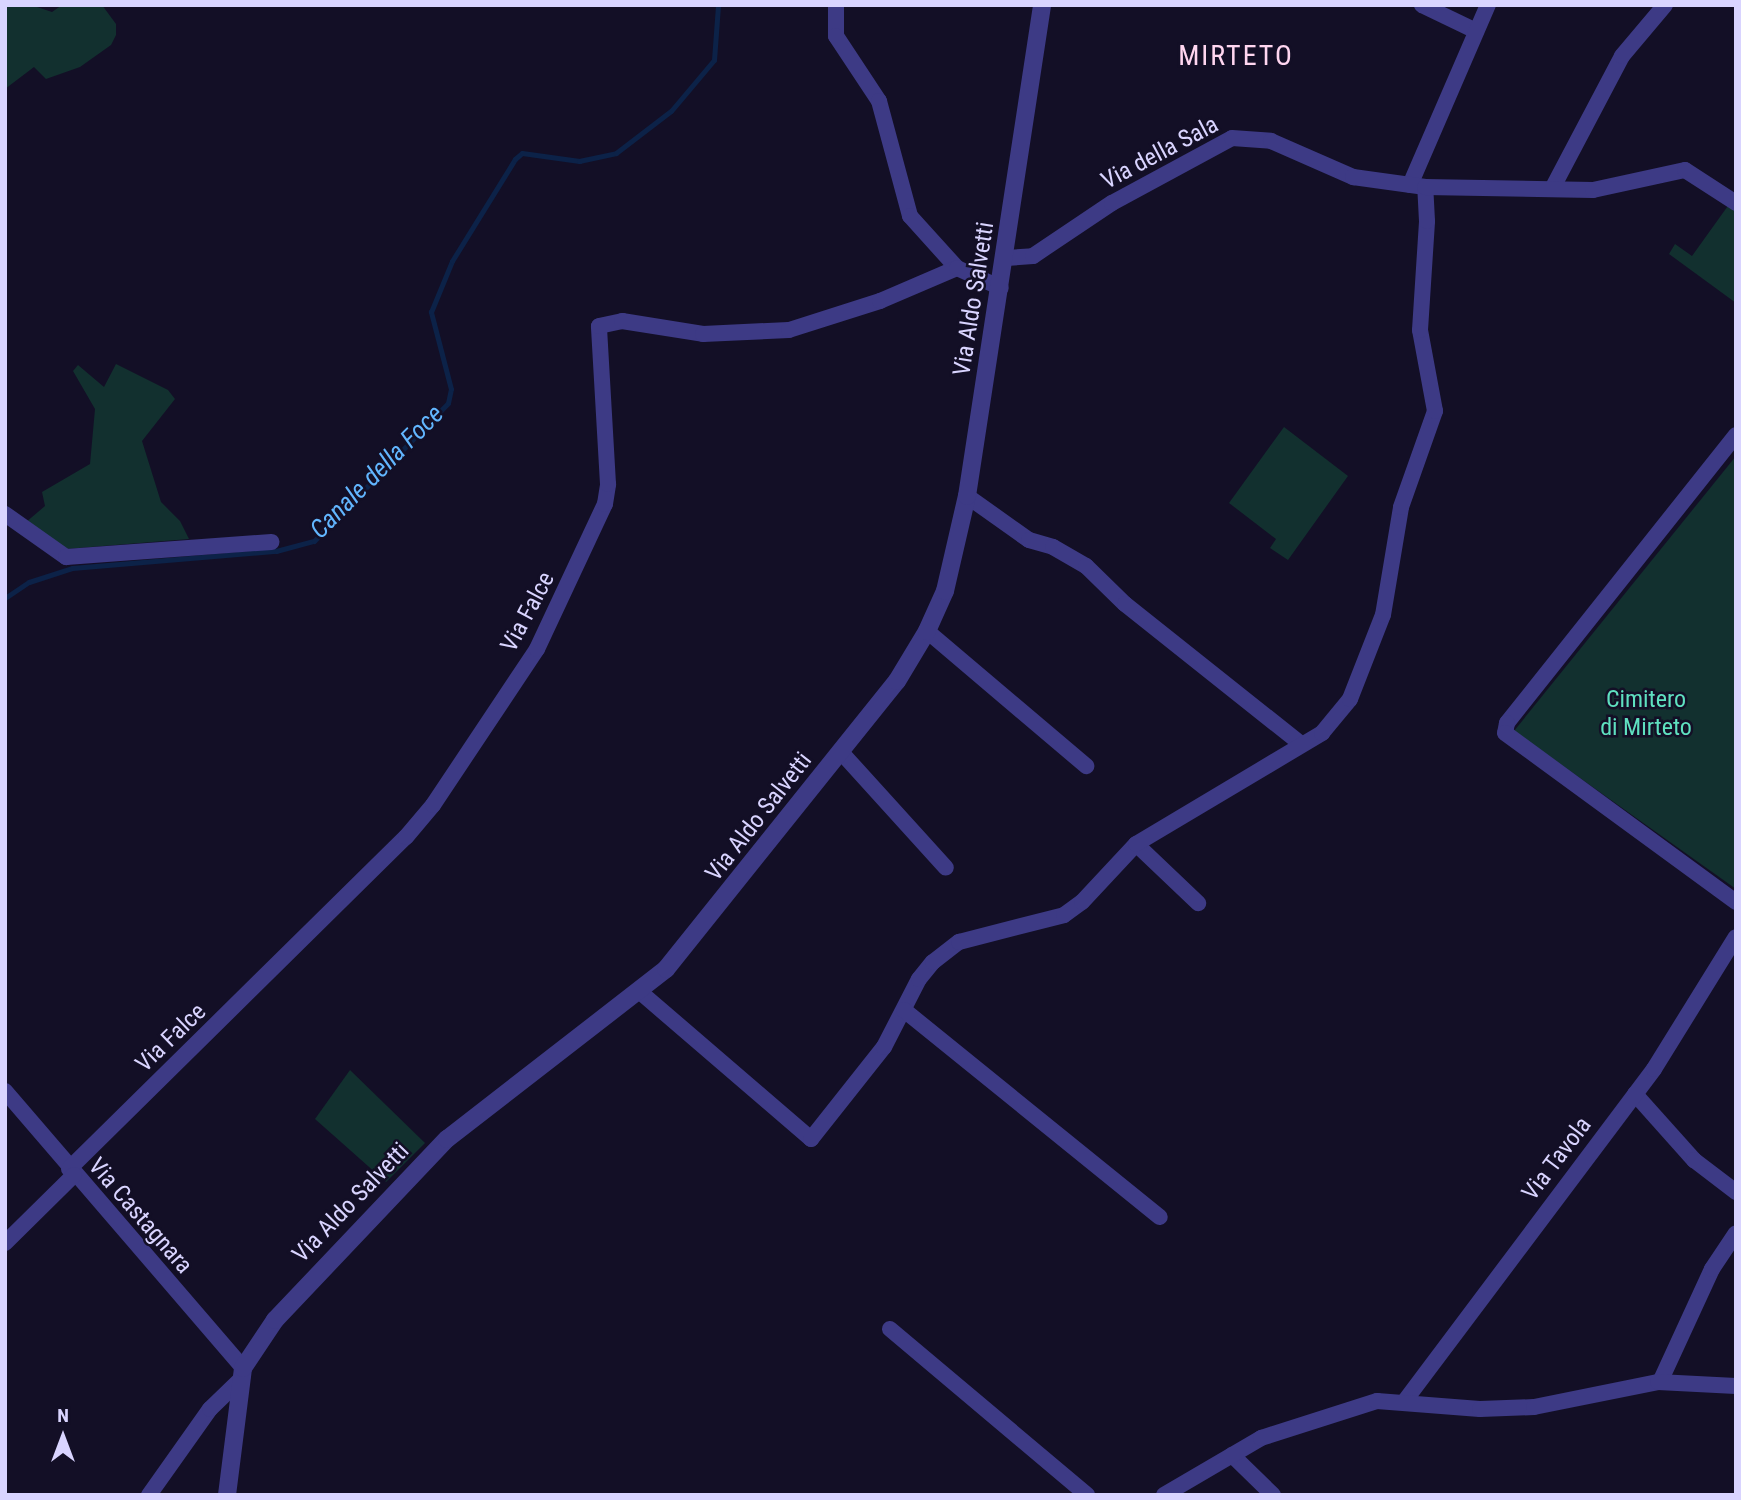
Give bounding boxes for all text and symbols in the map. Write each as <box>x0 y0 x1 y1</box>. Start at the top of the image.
district label: MIRTETO <box>1179 39 1293 73</box>
street label: Via della Sala <box>1097 110 1223 196</box>
street label: Via Aldo Salvetti <box>948 220 1000 378</box>
water label: Canale della Foce <box>304 399 450 545</box>
street label: Via Falce <box>495 567 561 657</box>
park label: Cimitero di Mirteto <box>1600 686 1692 742</box>
street label: Via Aldo Salvetti <box>700 747 818 887</box>
street label: Via Falce <box>130 998 212 1078</box>
street label: Via Tavola <box>1516 1111 1598 1207</box>
street label: Via Aldo Salvetti <box>287 1137 415 1269</box>
street label: Via Castagnara <box>82 1152 198 1280</box>
north arrow <box>28 1402 98 1472</box>
text: N <box>57 1404 69 1427</box>

